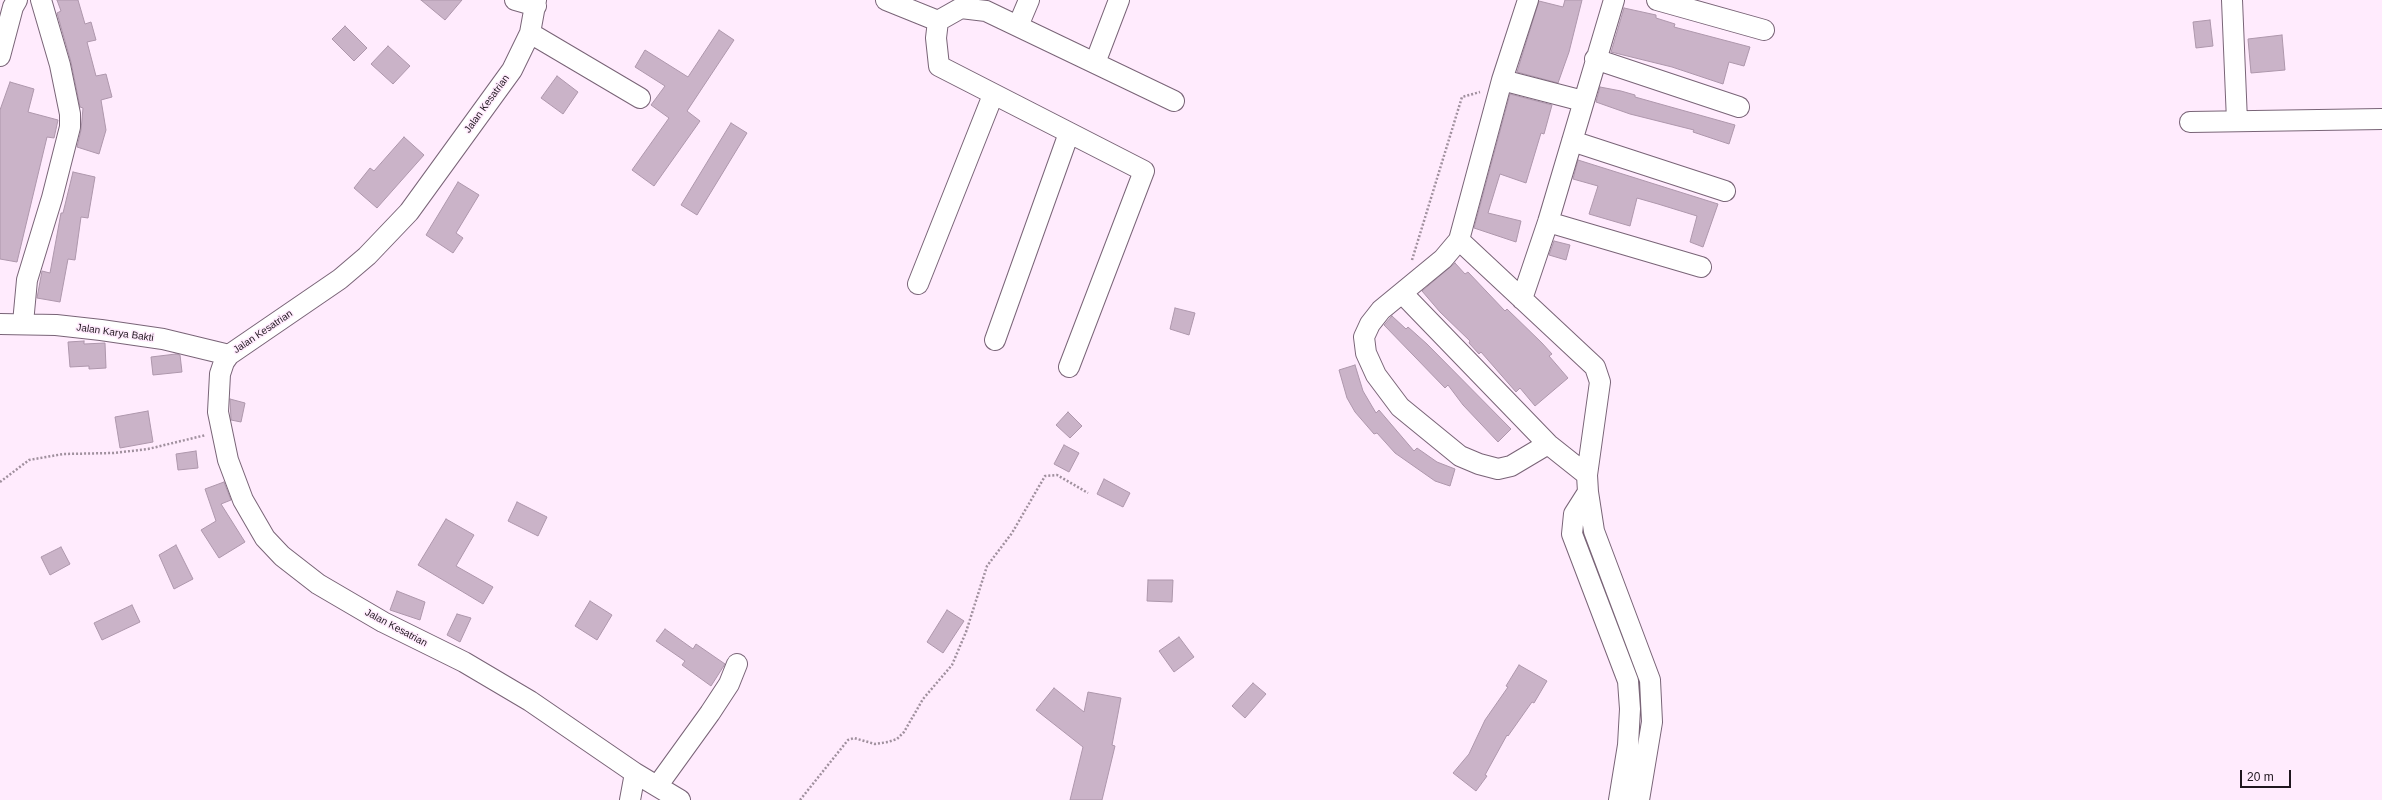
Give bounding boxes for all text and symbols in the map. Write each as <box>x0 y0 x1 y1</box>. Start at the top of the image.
street label: Jalan Kesatrian <box>462 73 512 135</box>
street label: Jalan Kesatrian <box>231 308 295 356</box>
street label: Jalan Karya Bakti <box>76 322 154 344</box>
street label: Jalan Kesatrian <box>363 607 429 649</box>
scale bar <box>2242 762 2293 788</box>
text: 20 m <box>2247 770 2274 784</box>

